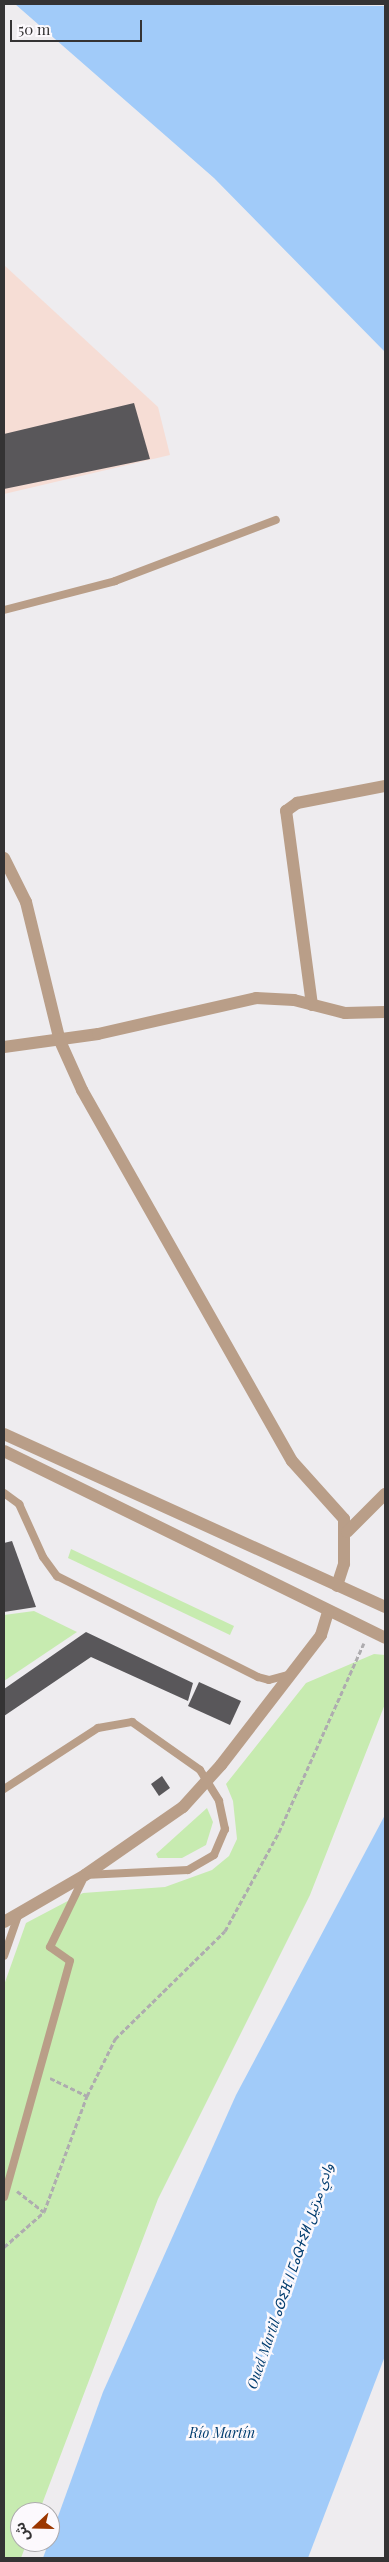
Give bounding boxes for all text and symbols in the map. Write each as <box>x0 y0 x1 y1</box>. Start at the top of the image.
scale bar <box>12 10 145 42</box>
text: 50 m <box>18 19 50 39</box>
water label: Oued Martil ⴰⵙⵉⴼ ⵏ ⵎⴰⵕⵜⵉⵍ وادي مرتيل <box>243 2161 337 2391</box>
water label: Río Martín <box>189 2425 255 2441</box>
north arrow <box>10 2502 60 2552</box>
text: ش <box>9 2520 34 2545</box>

